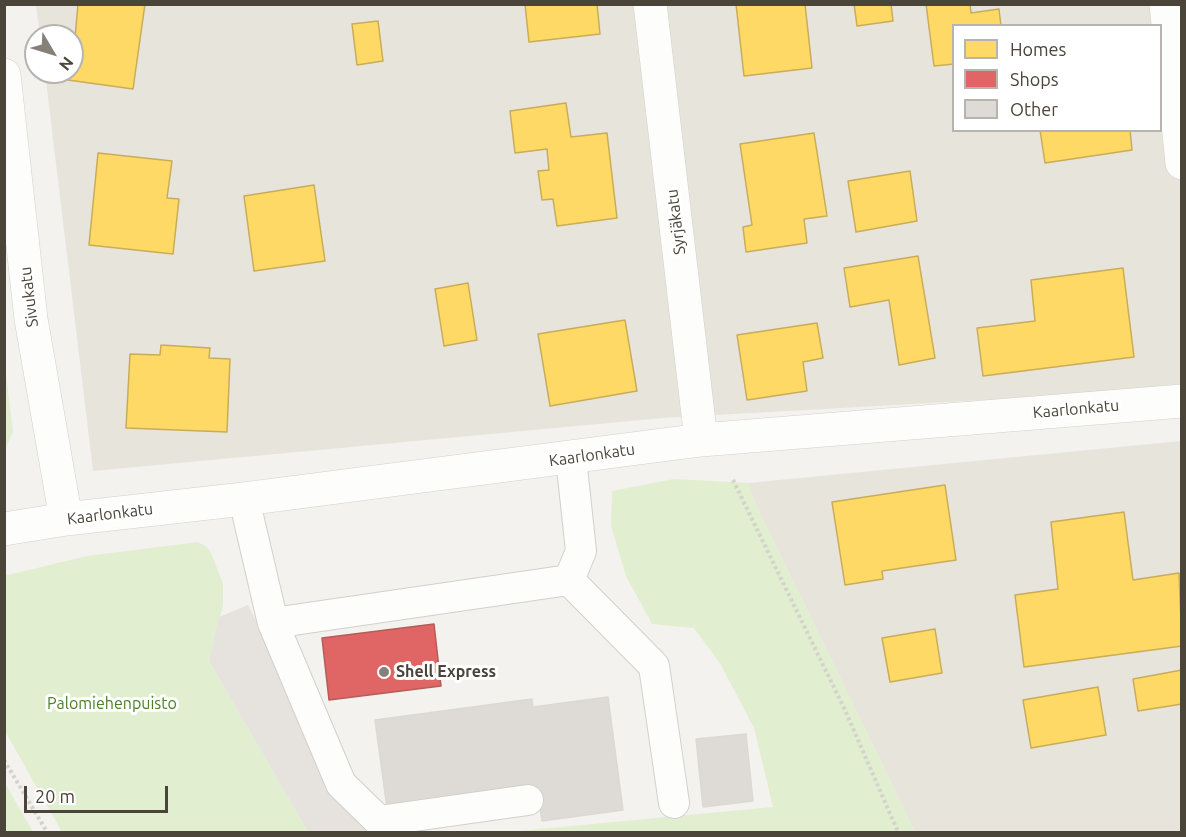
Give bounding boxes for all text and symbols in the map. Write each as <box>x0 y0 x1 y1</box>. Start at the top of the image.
north arrow <box>24 24 84 84</box>
legend <box>952 24 1162 132</box>
text: Homes <box>1010 39 1066 59</box>
text: N <box>56 54 77 74</box>
text: Shops <box>1010 69 1059 89</box>
text: Other <box>1010 99 1058 119</box>
street label: Syrjäkatu <box>662 188 690 256</box>
street label: Sivukatu <box>16 266 42 328</box>
street label: Kaarlonkatu <box>1032 396 1120 422</box>
street label: Kaarlonkatu <box>548 439 636 471</box>
street label: Kaarlonkatu <box>66 499 154 529</box>
place label: Shell Express <box>396 662 496 682</box>
marker: Shell Express <box>377 665 391 679</box>
park label: Palomiehenpuisto <box>47 694 177 714</box>
scale bar <box>27 774 171 812</box>
text: 20 m <box>35 786 75 806</box>

